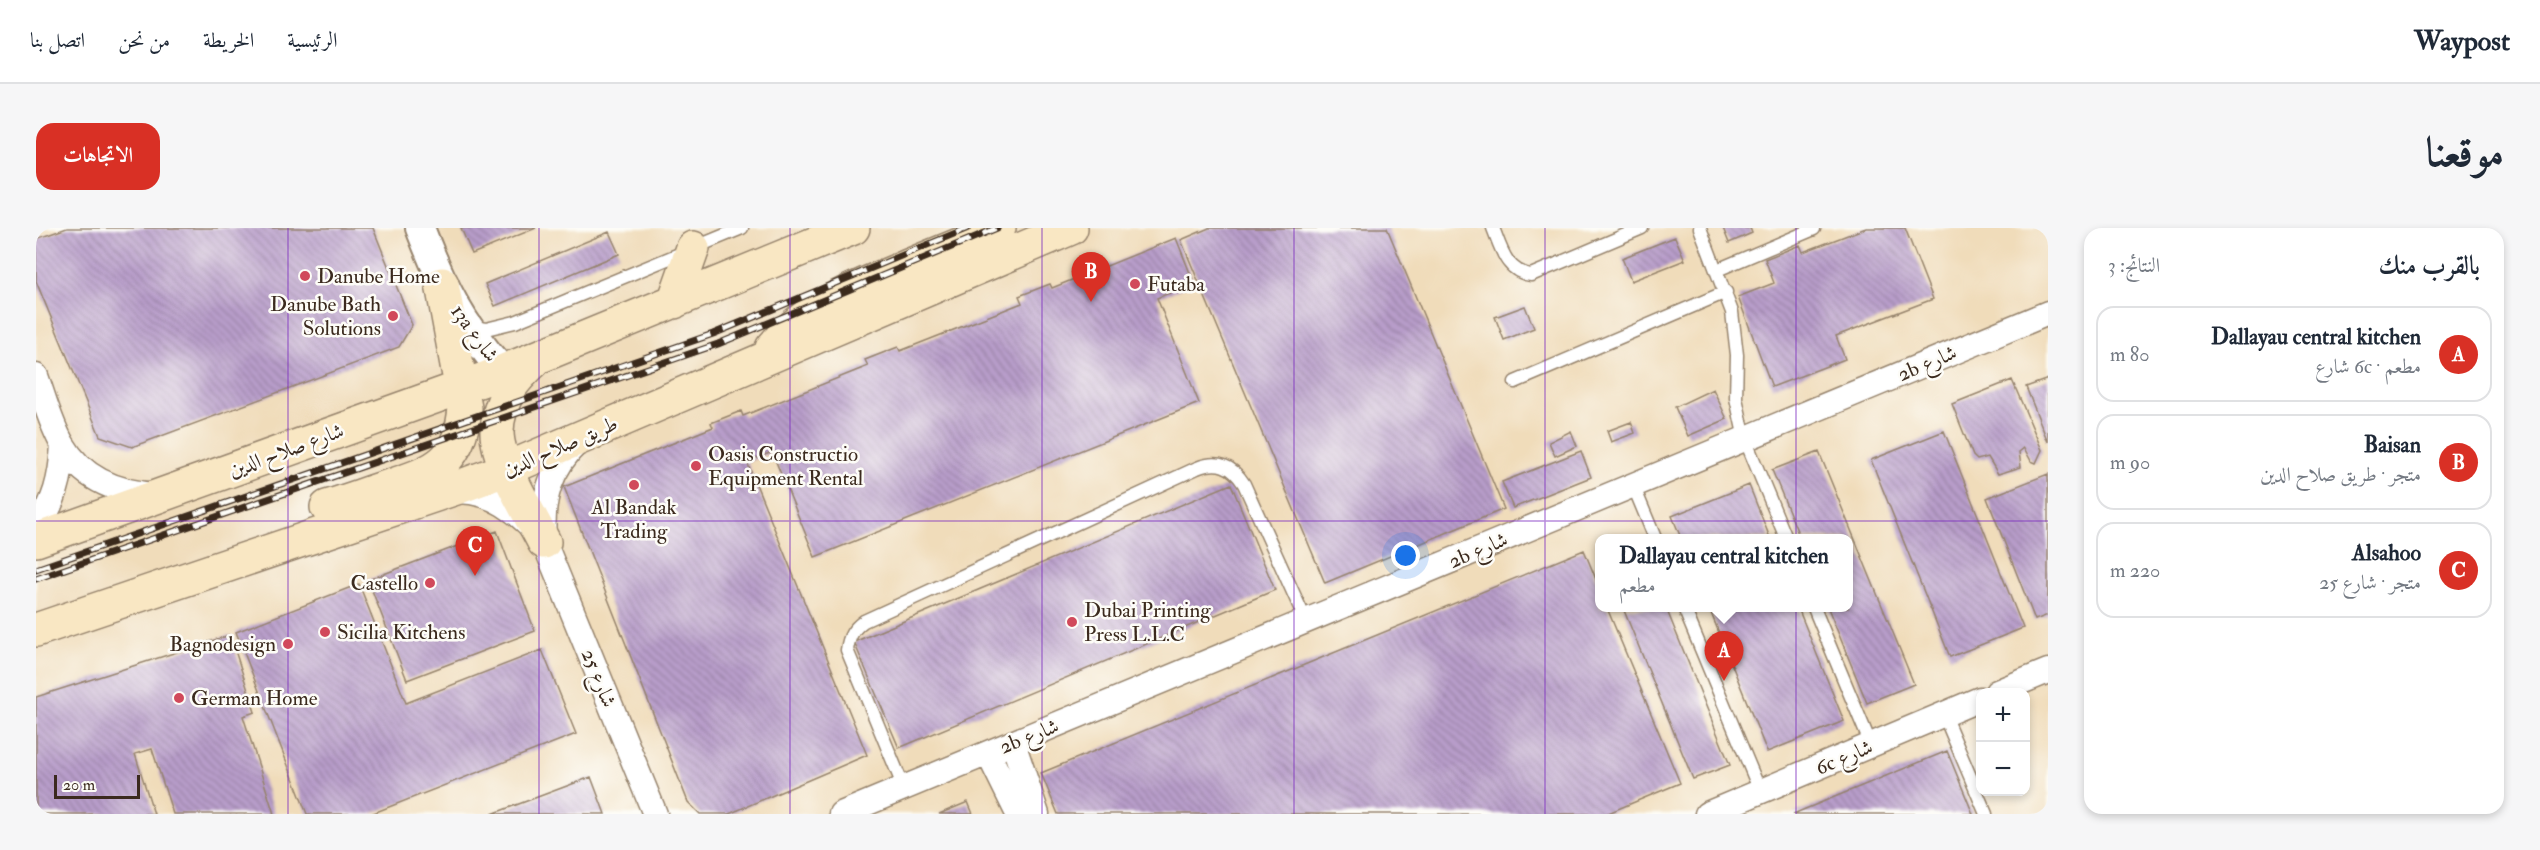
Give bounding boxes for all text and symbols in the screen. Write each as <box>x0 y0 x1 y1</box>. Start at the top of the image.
text: Waypost <box>2414 24 2510 59</box>
text: اتصل بنا <box>30 27 85 54</box>
text: من نحن <box>118 27 170 54</box>
text: الخريطة <box>203 27 254 54</box>
text: الرئيسية <box>287 27 338 54</box>
button: الاتجاهات <box>36 123 160 190</box>
text: موقعنا <box>2426 127 2504 179</box>
text: بالقرب منك <box>2378 250 2480 282</box>
pin: B <box>1072 253 1110 302</box>
text: النتائج: 3 <box>2108 253 2160 278</box>
place label: Danube Home <box>317 263 440 290</box>
marker: Danube Home <box>298 269 312 283</box>
place label: Futaba <box>1147 271 1205 298</box>
marker: Futaba <box>1128 277 1142 291</box>
place label: Danube Bath Solutions <box>270 291 381 342</box>
street label: 13a شارع <box>441 299 505 370</box>
marker: Danube Bath Solutions <box>386 309 400 323</box>
text: Dallayau central kitchen <box>2211 323 2421 351</box>
street label: 2b شارع <box>1893 339 1962 392</box>
text: 80 m <box>2110 342 2149 367</box>
text: A <box>2452 342 2465 367</box>
text: مطعم · 6c شارع <box>2315 354 2421 379</box>
street label: طريق صلاح الدين <box>498 410 624 488</box>
street label: شارع صلاح الدين <box>225 417 349 489</box>
text: Baisan <box>2364 431 2421 459</box>
place label: Oasis Constructio Equipment Rental <box>708 441 864 492</box>
text: 90 m <box>2110 450 2150 475</box>
text: B <box>2452 450 2465 475</box>
marker: Oasis Constructio Equipment Rental <box>689 459 703 473</box>
text: متجر · طريق صلاح الدين <box>2260 462 2421 487</box>
marker: Al Bandak Trading <box>627 478 641 492</box>
place label: Al Bandak Trading <box>590 494 677 545</box>
pin: C <box>456 526 494 576</box>
street label: 2b شارع <box>1444 526 1513 579</box>
popup <box>1595 534 1853 612</box>
text: Alsahoo <box>2352 539 2421 567</box>
your location <box>1391 541 1420 570</box>
text: Dallayau central kitchen <box>1619 542 1829 570</box>
text: 220 m <box>2110 558 2160 583</box>
text: C <box>2451 558 2466 583</box>
place label: Castello <box>351 570 418 597</box>
text: متجر · شارع 25 <box>2319 570 2421 595</box>
text: مطعم <box>1619 573 1656 598</box>
marker: Castello <box>423 576 437 590</box>
place label: Dubai Printing Press L.L.C <box>1084 597 1211 648</box>
marker: Dubai Printing Press L.L.C <box>1065 615 1079 629</box>
place label: Sicilia Kitchens <box>337 619 465 646</box>
marker: Sicilia Kitchens <box>318 625 332 639</box>
place label: Bagnodesign <box>169 631 276 658</box>
pin: A <box>1704 632 1744 681</box>
marker: Bagnodesign <box>281 637 295 651</box>
street label: شارع 25 <box>571 645 622 713</box>
place label: German Home <box>191 685 318 712</box>
map controls <box>1976 688 2030 796</box>
button: + <box>1976 688 2030 742</box>
marker: German Home <box>172 691 186 705</box>
street label: 2b شارع <box>995 712 1064 764</box>
street label: 6c شارع <box>1811 733 1879 785</box>
button: − <box>1976 742 2030 796</box>
scale bar <box>54 772 140 800</box>
text: 20 m <box>63 775 95 795</box>

